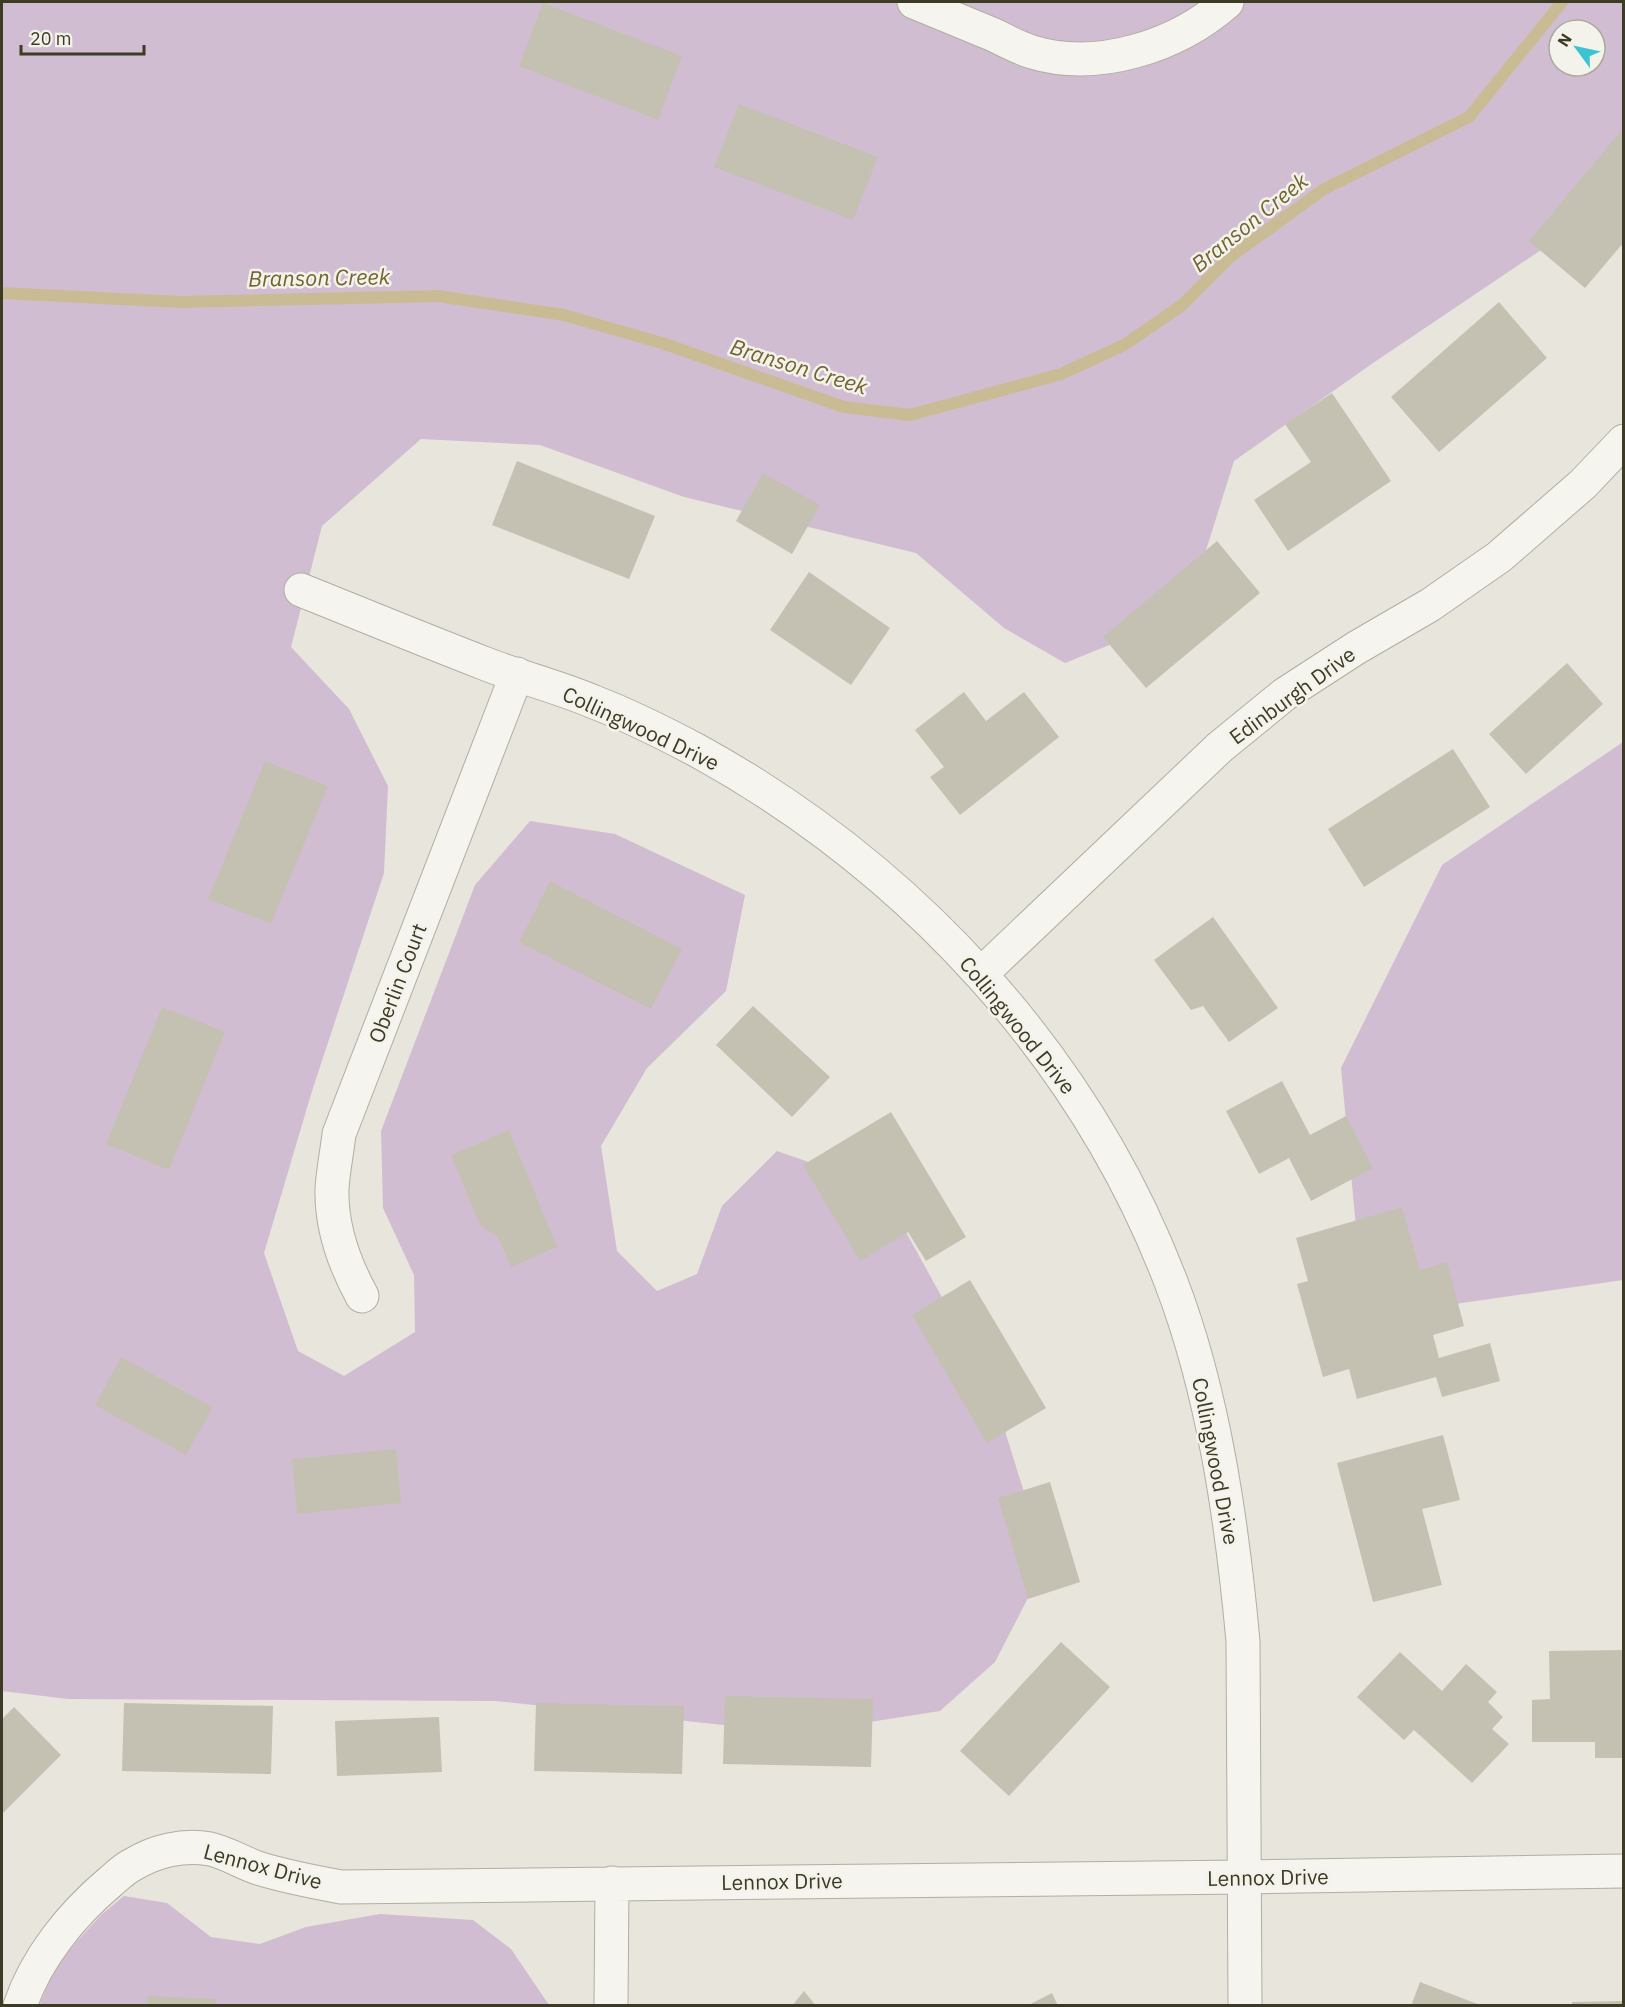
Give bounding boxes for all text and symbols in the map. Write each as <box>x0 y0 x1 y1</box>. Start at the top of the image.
scale bar <box>21 18 144 56</box>
north arrow <box>1547 18 1607 78</box>
text: 20 m <box>30 27 72 50</box>
text: N <box>1553 30 1576 50</box>
water label: Branson Creek <box>1185 166 1314 278</box>
water label: Branson Creek <box>248 261 391 293</box>
water label: Branson Creek <box>727 331 872 401</box>
street label: Edinburgh Drive <box>1223 640 1361 750</box>
street label: Collingwood Drive <box>558 679 724 777</box>
street label: Oberlin Court <box>361 919 433 1047</box>
street label: Collingwood Drive <box>954 950 1082 1100</box>
street label: Collingwood Drive <box>1186 1375 1246 1547</box>
street label: Lennox Drive <box>201 1837 325 1895</box>
street label: Lennox Drive <box>1207 1862 1329 1892</box>
street label: Lennox Drive <box>721 1866 843 1896</box>

